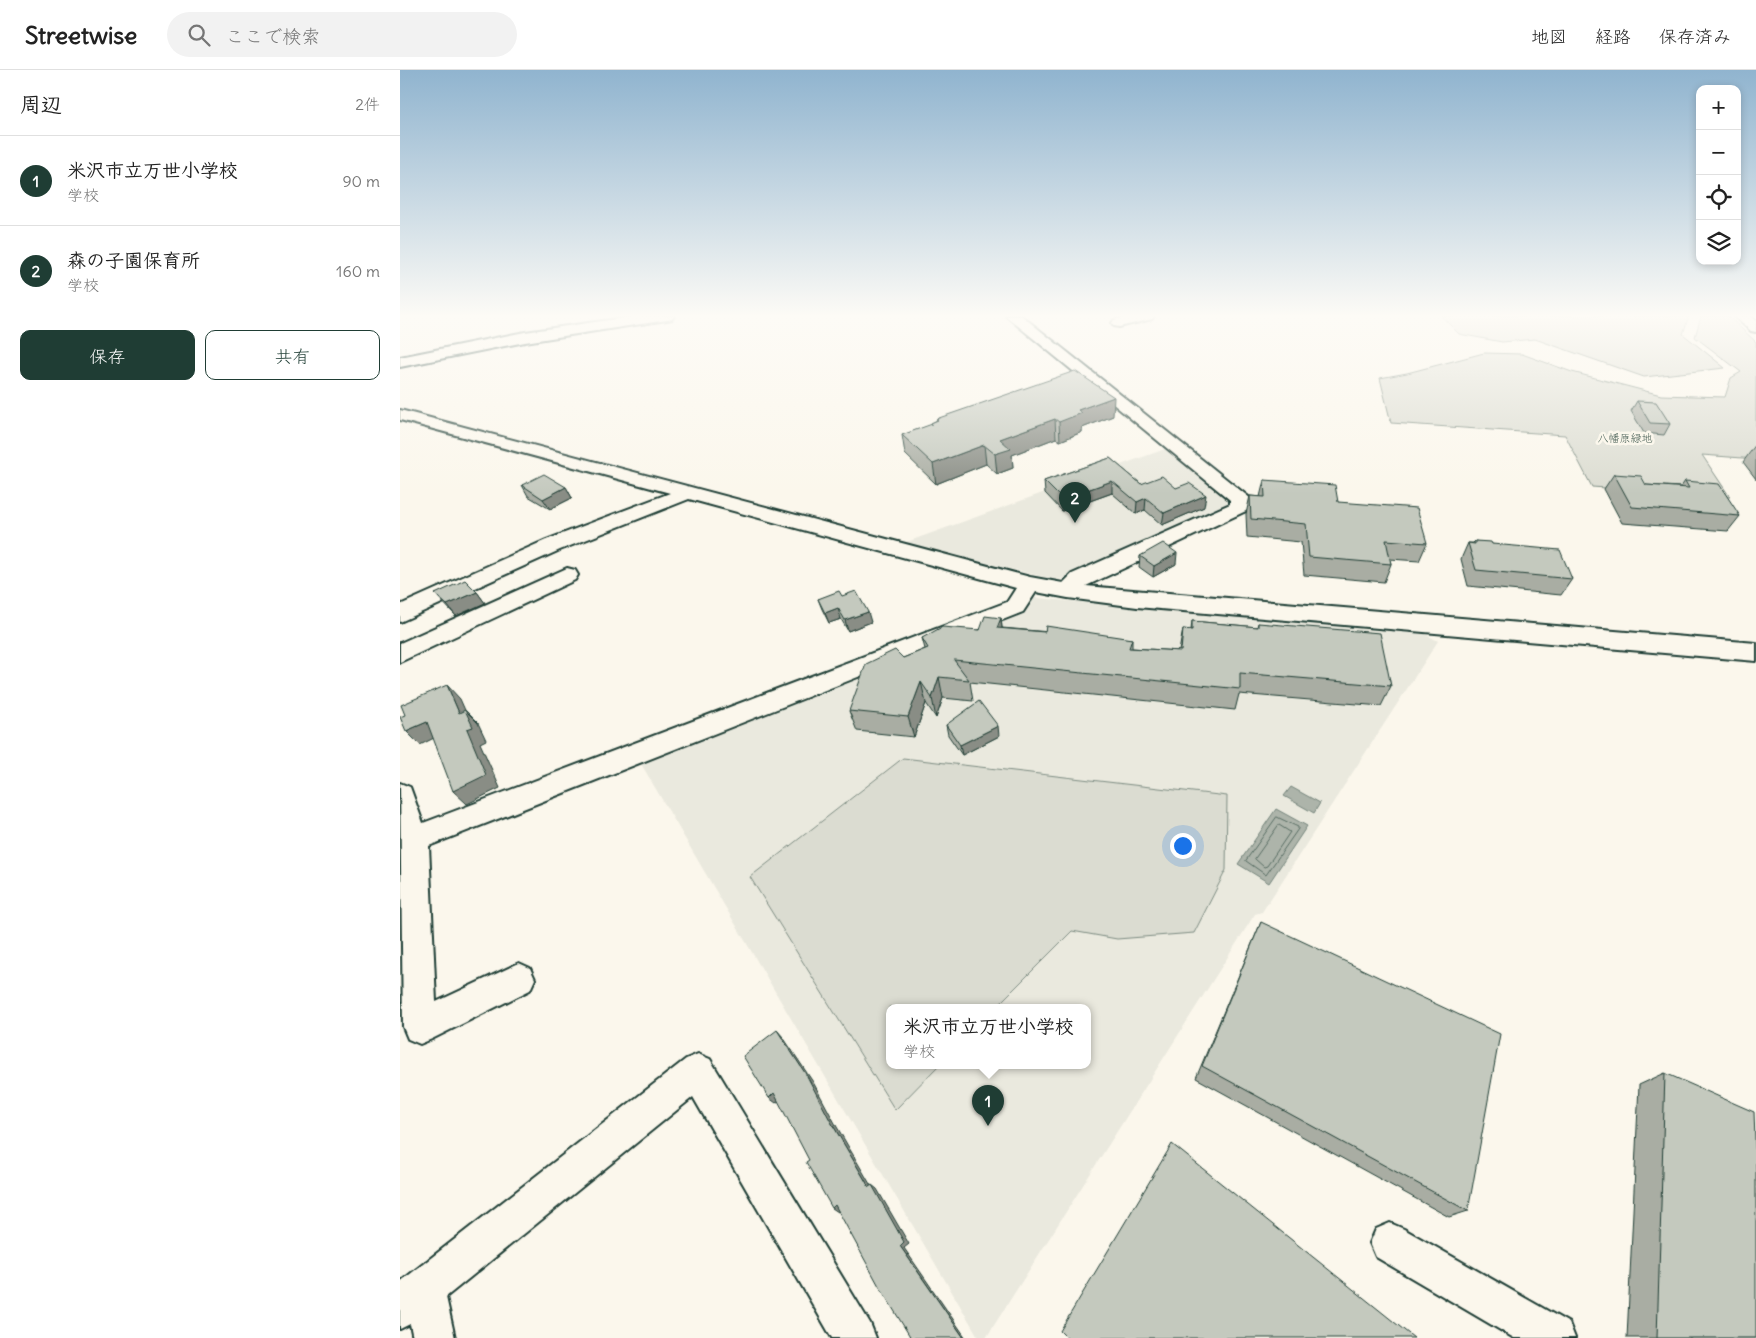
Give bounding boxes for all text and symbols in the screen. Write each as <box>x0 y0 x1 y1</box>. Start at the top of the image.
search box <box>167 12 517 57</box>
text: Streetwise <box>25 20 137 50</box>
icon: search <box>185 21 213 49</box>
text: ここで検索 <box>225 24 320 48</box>
text: 地図 <box>1531 25 1567 48</box>
text: 経路 <box>1595 25 1631 48</box>
text: 保存済み <box>1659 25 1731 48</box>
map controls <box>1696 85 1741 265</box>
button: + <box>1696 85 1741 130</box>
text: 周辺 <box>20 91 62 118</box>
text: 2件 <box>355 94 380 114</box>
button: − <box>1696 130 1741 175</box>
text: 米沢市立万世小学校 <box>67 158 238 182</box>
text: 1 <box>33 171 39 191</box>
text: 90 m <box>342 171 380 191</box>
button: locate <box>1696 175 1741 220</box>
text: 学校 <box>67 185 99 205</box>
button: layers <box>1696 220 1741 265</box>
text: 森の子園保育所 <box>67 248 200 272</box>
text: 2 <box>32 261 40 281</box>
text: 160 m <box>336 261 380 281</box>
text: 学校 <box>67 275 99 295</box>
button: 保存 <box>20 330 195 380</box>
button: 共有 <box>205 330 380 380</box>
park label: 八幡原緑地 <box>1598 431 1653 445</box>
pin: 2 <box>1059 482 1091 523</box>
your location <box>1170 833 1196 859</box>
popup <box>886 1004 1091 1069</box>
text: 米沢市立万世小学校 <box>903 1014 1074 1038</box>
text: 学校 <box>903 1041 935 1061</box>
pin: 1 <box>972 1085 1004 1126</box>

